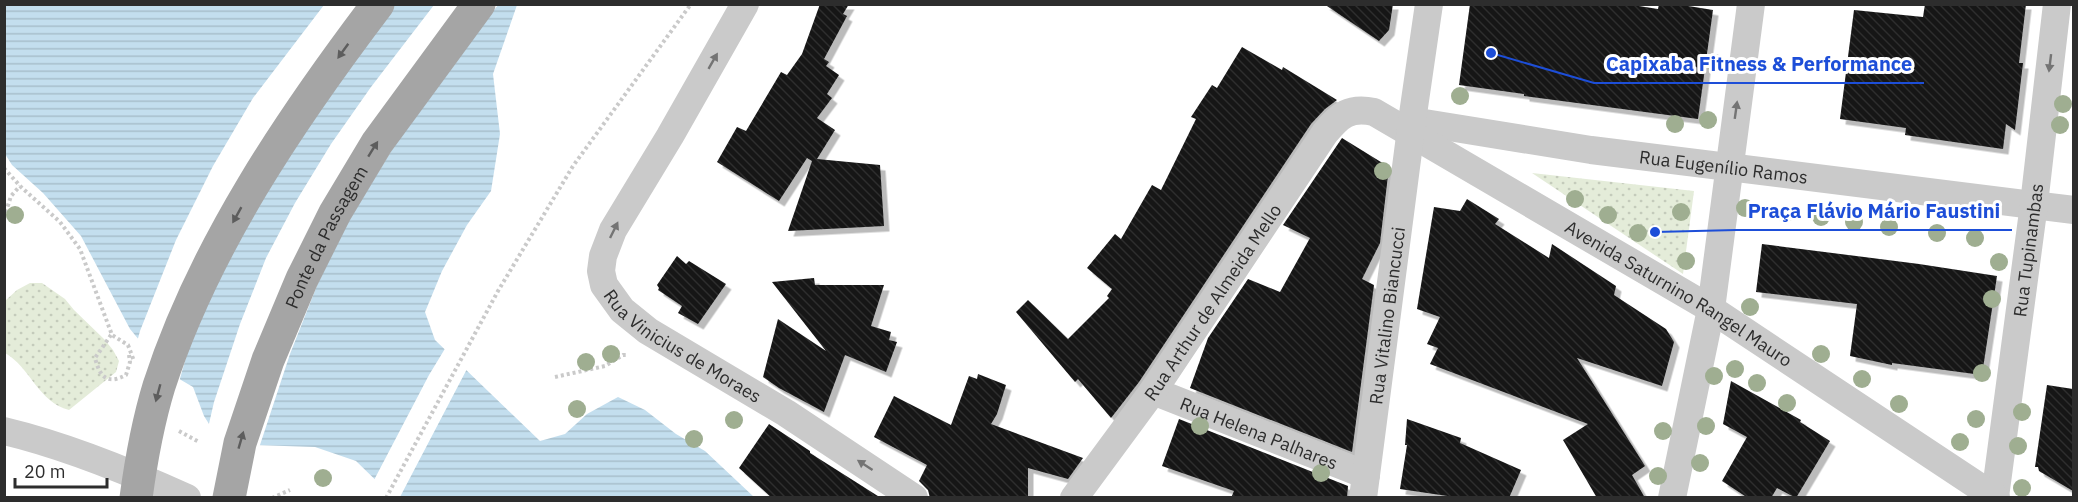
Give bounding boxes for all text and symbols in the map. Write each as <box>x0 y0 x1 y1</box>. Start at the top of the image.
one-way arrow <box>337 43 349 59</box>
callout: Capixaba Fitness & Performance <box>1594 45 1924 83</box>
text: Capixaba Fitness & Performance <box>1606 50 1912 77</box>
one-way arrow <box>707 53 718 69</box>
one-way arrow <box>2046 53 2055 72</box>
one-way arrow <box>1732 100 1741 119</box>
one-way arrow <box>368 141 379 157</box>
street label: Rua Eugenílio Ramos <box>1638 145 1809 188</box>
street label: Ponte da Passagem <box>280 161 372 312</box>
street label: Rua Tupinambas <box>2008 182 2048 318</box>
callout: Praça Flávio Mário Faustini <box>1736 192 2012 230</box>
text: Praça Flávio Mário Faustini <box>1748 197 2000 224</box>
street label: Rua Arthur de Almeida Mello <box>1139 199 1286 405</box>
one-way arrow <box>232 207 242 224</box>
street label: Avenida Saturnino Rangel Mauro <box>1561 215 1797 371</box>
one-way arrow <box>610 221 619 238</box>
street label: Rua Vitalino Biancucci <box>1364 225 1410 406</box>
street label: Rua Vinicius de Moraes <box>599 284 766 407</box>
one-way arrow <box>152 383 162 402</box>
street label: Rua Helena Palhares <box>1177 391 1341 474</box>
one-way arrow <box>237 431 246 449</box>
scale bar <box>15 451 106 489</box>
text: 20 m <box>24 460 66 483</box>
one-way arrow <box>857 460 873 471</box>

